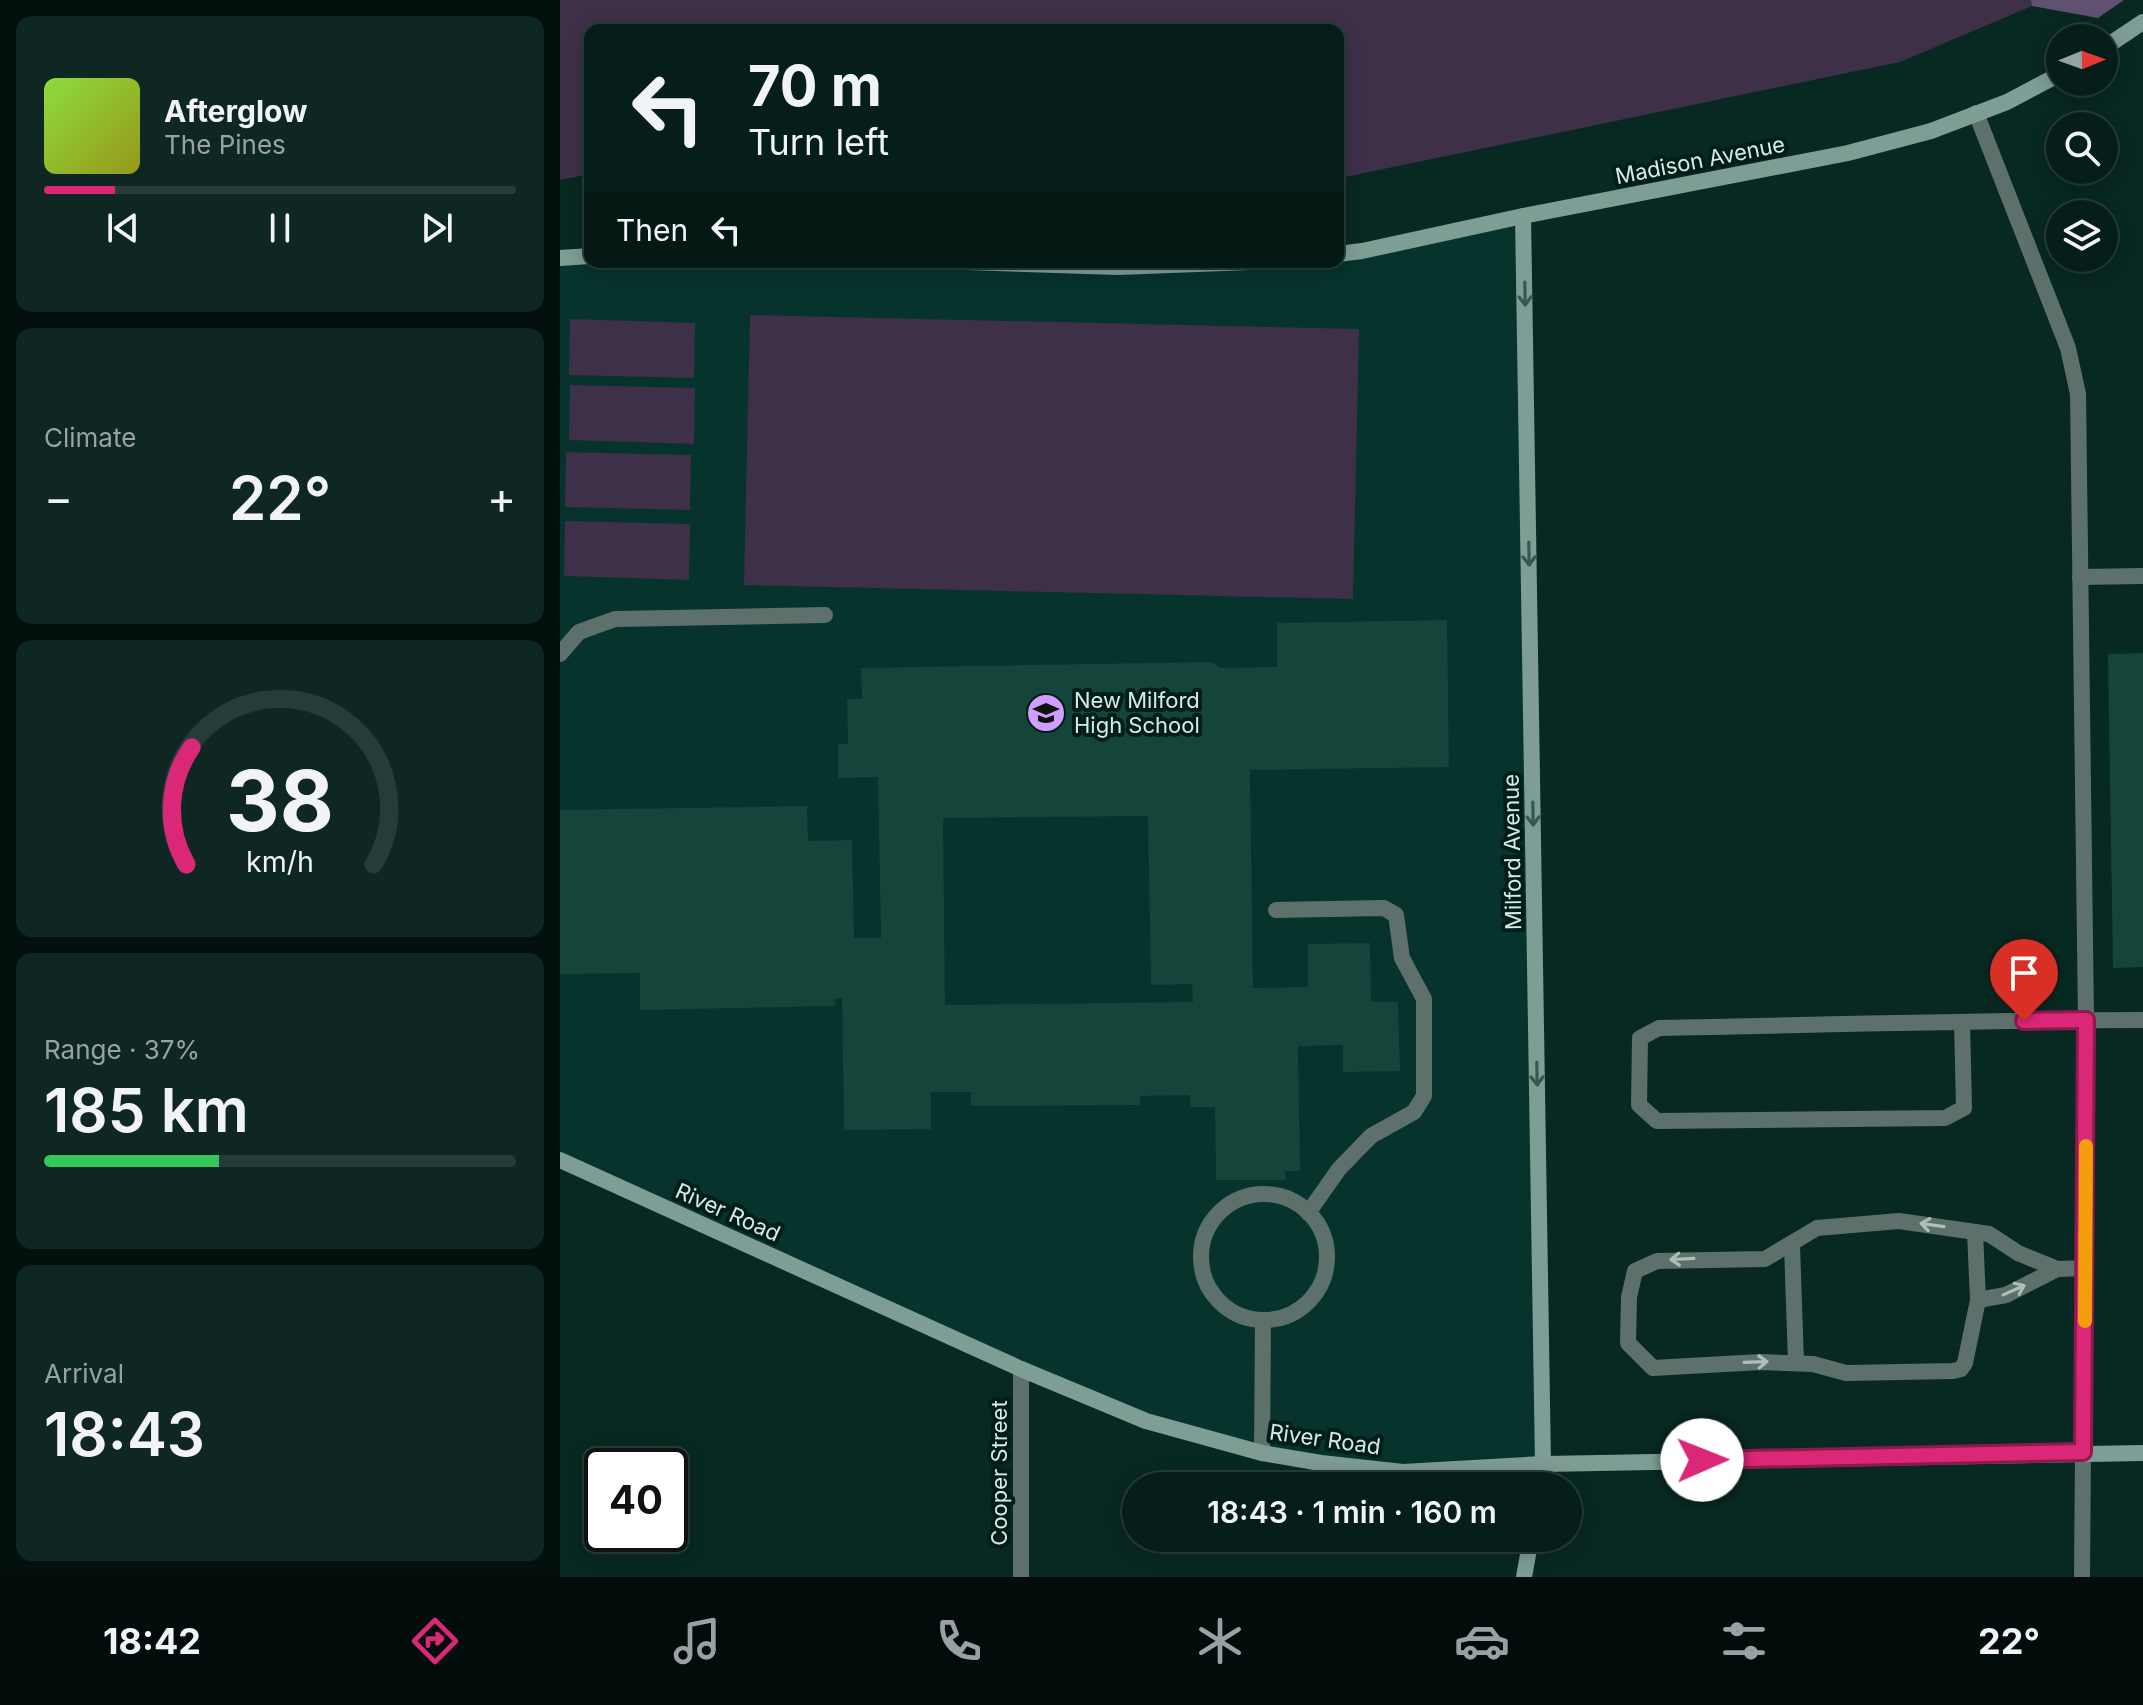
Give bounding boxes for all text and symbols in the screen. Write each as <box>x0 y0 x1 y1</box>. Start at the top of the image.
north arrow <box>2046 24 2118 96</box>
map controls <box>2046 24 2118 272</box>
text: 70 m <box>748 52 882 120</box>
icon: left <box>616 56 720 160</box>
text: Afterglow <box>164 93 308 129</box>
button: search <box>2046 112 2118 184</box>
text: Turn left <box>748 120 889 164</box>
text: The Pines <box>164 129 286 160</box>
street label: Madison Avenue <box>1613 131 1787 189</box>
button: layers <box>2046 200 2118 272</box>
icon: previous <box>101 206 145 250</box>
icon: pause <box>258 206 302 250</box>
icon: next <box>415 206 459 250</box>
icon: left <box>704 208 748 252</box>
text: Then <box>616 212 688 248</box>
one-way arrow <box>1517 280 1532 307</box>
text: Climate <box>44 422 136 453</box>
text: 22° <box>229 462 331 534</box>
text: − <box>44 471 73 525</box>
text: + <box>487 471 516 525</box>
one-way arrow <box>1521 540 1537 567</box>
place label: New Milford High School <box>1074 687 1200 738</box>
school or university icon: New Milford High School <box>1025 692 1067 734</box>
text: 38 <box>226 749 334 850</box>
street label: Milford Avenue <box>1498 774 1526 930</box>
one-way arrow <box>1525 800 1541 827</box>
text: km/h <box>246 844 314 879</box>
pin <box>1990 939 2058 1021</box>
icon: arrive <box>2002 951 2046 995</box>
text: Range · 37% <box>44 1034 200 1065</box>
one-way arrow <box>1529 1060 1545 1087</box>
text: 185 km <box>44 1074 249 1146</box>
street label: River Road <box>672 1177 784 1247</box>
one-way arrow <box>1920 1217 1945 1232</box>
one-way arrow <box>1669 1252 1696 1267</box>
one-way arrow <box>2001 1282 2025 1297</box>
one-way arrow <box>1742 1355 1768 1370</box>
text: Arrival <box>44 1358 124 1389</box>
text: 18:43 <box>44 1398 205 1470</box>
street label: Cooper Street <box>986 1400 1012 1546</box>
street label: River Road <box>1268 1418 1382 1460</box>
position arrow <box>1660 1418 1744 1502</box>
speed limit sign: 40 <box>584 1448 688 1552</box>
text: 18:43 · 1 min · 160 m <box>1207 1494 1497 1530</box>
icon: directions <box>407 1613 463 1669</box>
icon: music <box>669 1613 725 1669</box>
icon: phone <box>931 1613 987 1669</box>
icon: climate <box>1192 1613 1248 1669</box>
icon: car <box>1454 1613 1510 1669</box>
icon: filters <box>1716 1613 1772 1669</box>
text: 18:42 <box>103 1619 201 1663</box>
text: 22° <box>1978 1619 2040 1663</box>

